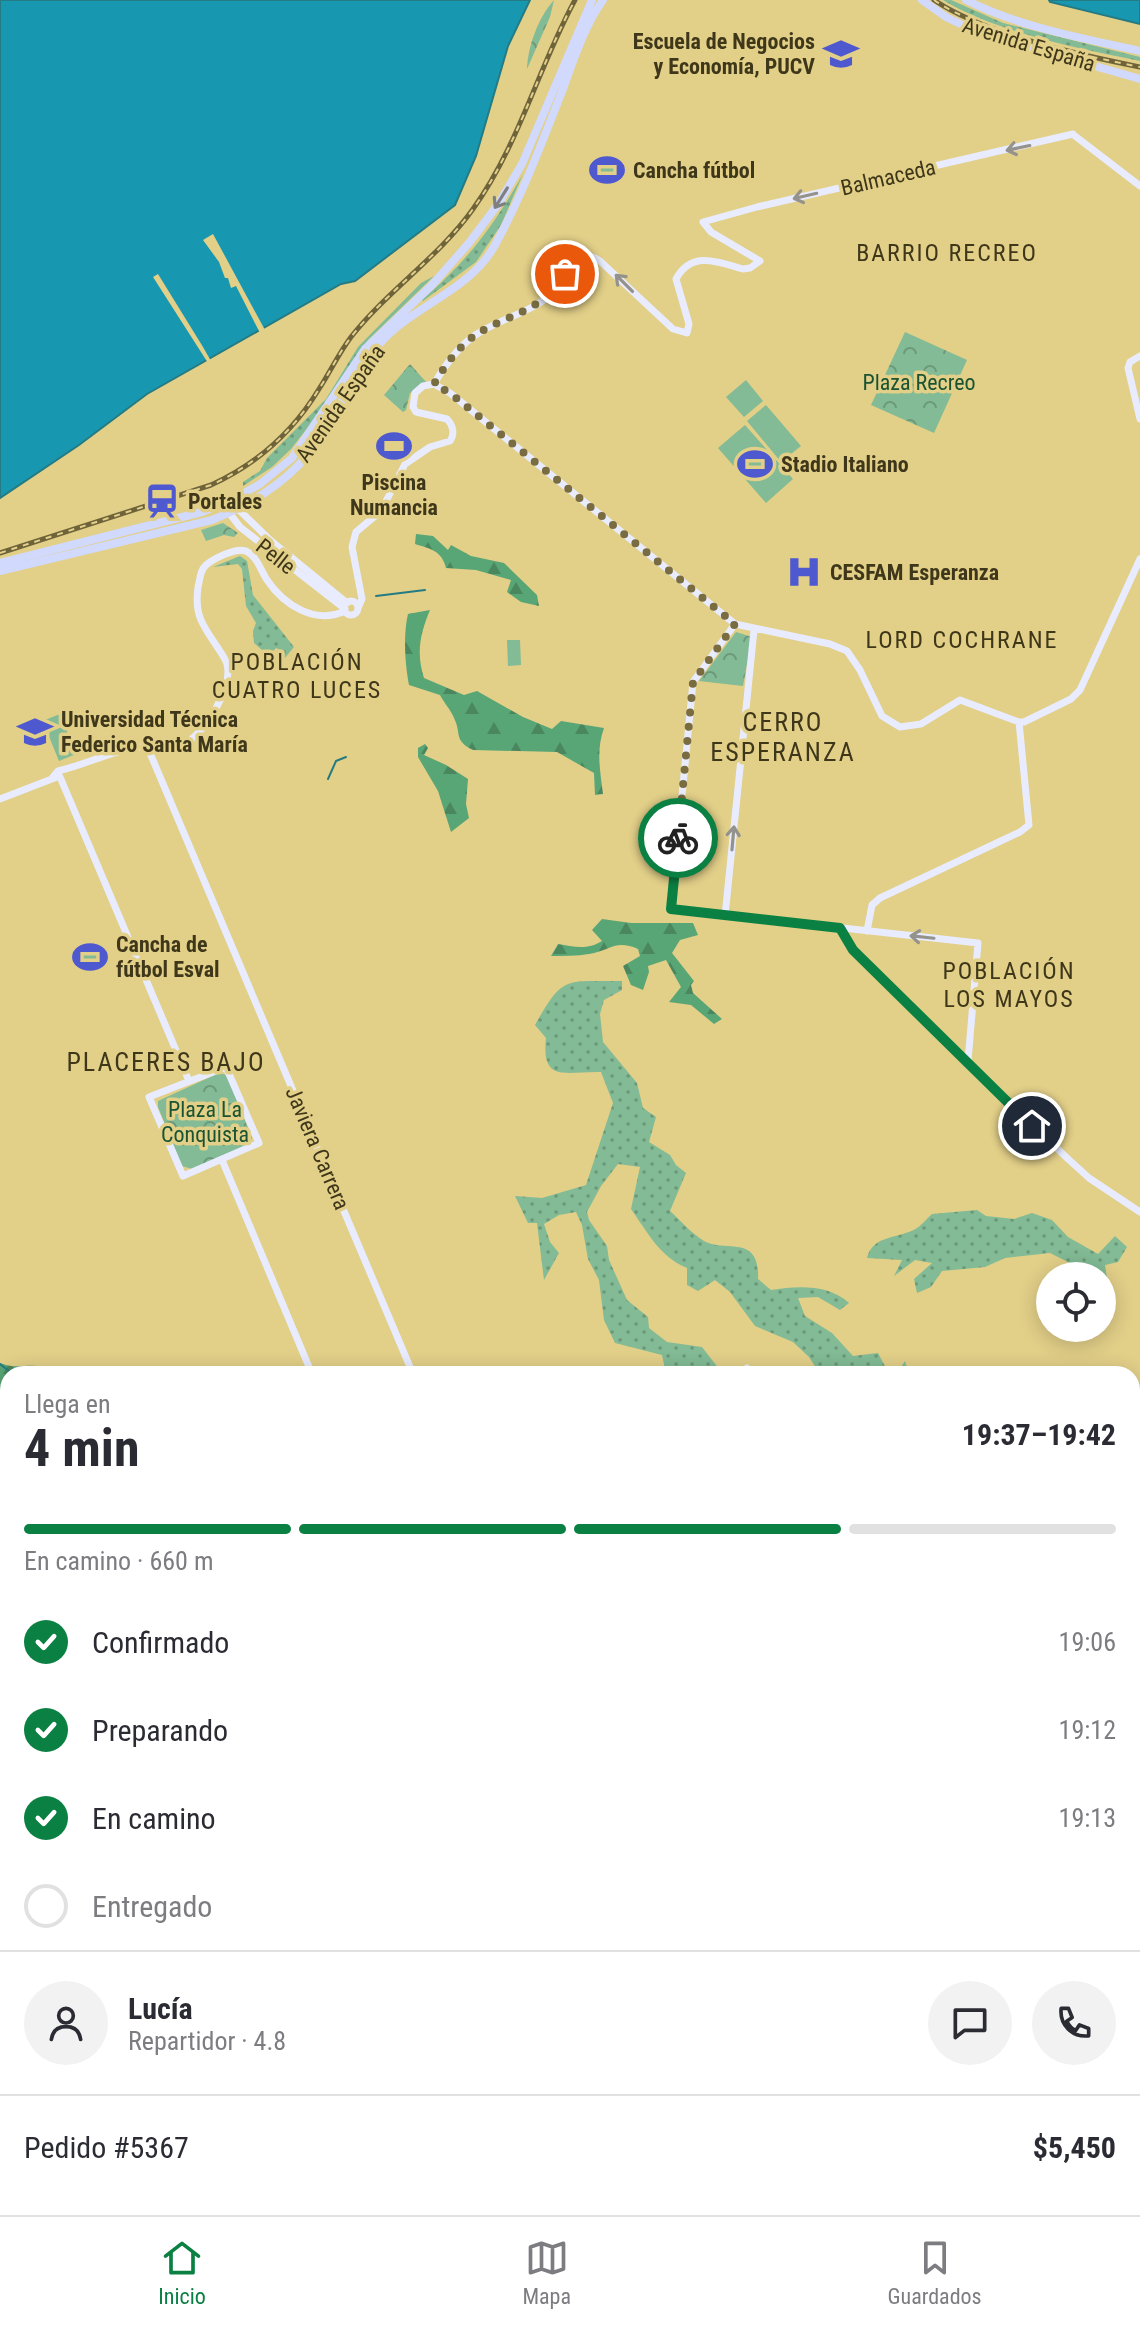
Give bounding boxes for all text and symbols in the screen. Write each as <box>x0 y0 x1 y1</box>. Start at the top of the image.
street label: Avenida España <box>959 12 1098 77</box>
place label: Escuela de Negocios y Economía, PUCV <box>633 29 815 79</box>
school or university icon: Escuela de Negocios y Economía, PUCV <box>822 35 860 73</box>
one-way arrow <box>1006 141 1032 156</box>
sports icon: Cancha fútbol <box>588 151 626 189</box>
street label: Balmaceda <box>838 154 938 201</box>
place label: Cancha fútbol <box>633 158 755 183</box>
one-way arrow <box>493 186 509 209</box>
one-way arrow <box>793 189 819 204</box>
district label: BARRIO RECREO <box>856 239 1038 267</box>
pin <box>531 240 599 308</box>
icon: bag <box>543 252 587 296</box>
one-way arrow <box>615 274 634 293</box>
street label: Avenida España <box>291 340 390 467</box>
park label: Plaza Recreo <box>862 370 976 395</box>
sports icon: Piscina Numancia <box>375 427 413 465</box>
sports icon: Stadio Italiano <box>736 445 774 483</box>
place label: Stadio Italiano <box>781 452 909 477</box>
place label: Piscina Numancia <box>350 470 438 520</box>
station icon: Portales <box>143 482 181 520</box>
place label: Portales <box>188 489 262 514</box>
street label: Pelle <box>251 533 300 579</box>
hospital icon: CESFAM Esperanza <box>785 553 823 591</box>
place label: CESFAM Esperanza <box>830 560 999 585</box>
district label: LORD COCHRANE <box>866 626 1058 654</box>
district label: POBLACIÓN CUATRO LUCES <box>212 648 382 704</box>
place label: Universidad Técnica Federico Santa María <box>61 707 248 757</box>
district label: CERRO ESPERANZA <box>710 707 856 767</box>
school or university icon: Universidad Técnica Federico Santa María <box>16 713 54 751</box>
courier <box>638 798 718 878</box>
icon: bike <box>656 816 700 860</box>
one-way arrow <box>726 825 741 852</box>
one-way arrow <box>909 929 936 944</box>
place label: Cancha de fútbol Esval <box>116 932 220 982</box>
sports icon: Cancha de fútbol Esval <box>71 938 109 976</box>
district label: POBLACIÓN LOS MAYOS <box>942 957 1076 1013</box>
district label: PLACERES BAJO <box>66 1047 266 1077</box>
street label: Javiera Carrera <box>280 1083 355 1213</box>
pin <box>998 1092 1066 1160</box>
park label: Plaza La Conquista <box>161 1097 249 1147</box>
icon: home <box>1010 1104 1054 1148</box>
map controls <box>1036 1262 1116 1342</box>
button: locate <box>1036 1262 1116 1342</box>
text: Llega en <box>24 1389 111 1419</box>
text: 19:37–19:42 <box>962 1417 1116 1452</box>
text: 4 min <box>24 1418 140 1479</box>
text: En camino · 660 m <box>24 1546 213 1576</box>
icon: check <box>24 1620 68 1664</box>
text: Confirmado <box>92 1625 229 1660</box>
text: 19:06 <box>1059 1627 1116 1657</box>
icon: check <box>24 1708 68 1752</box>
text: Preparando <box>92 1713 228 1748</box>
text: 19:12 <box>1059 1715 1116 1745</box>
icon: check <box>24 1796 68 1840</box>
text: En camino <box>92 1801 216 1836</box>
text: 19:13 <box>1059 1803 1116 1833</box>
text: Entregado <box>92 1889 212 1924</box>
button: person <box>24 1981 108 2065</box>
button: chat <box>928 1981 1012 2065</box>
button: phone <box>1032 1981 1116 2065</box>
text: Lucía <box>128 1991 193 2026</box>
text: Repartidor · 4.8 <box>128 2026 286 2056</box>
text: Pedido #5367 <box>24 2130 189 2165</box>
text: $5,450 <box>1033 2130 1116 2165</box>
tab: Inicio <box>158 2236 206 2309</box>
tab: Mapa <box>522 2236 571 2309</box>
tab: Guardados <box>888 2236 982 2309</box>

